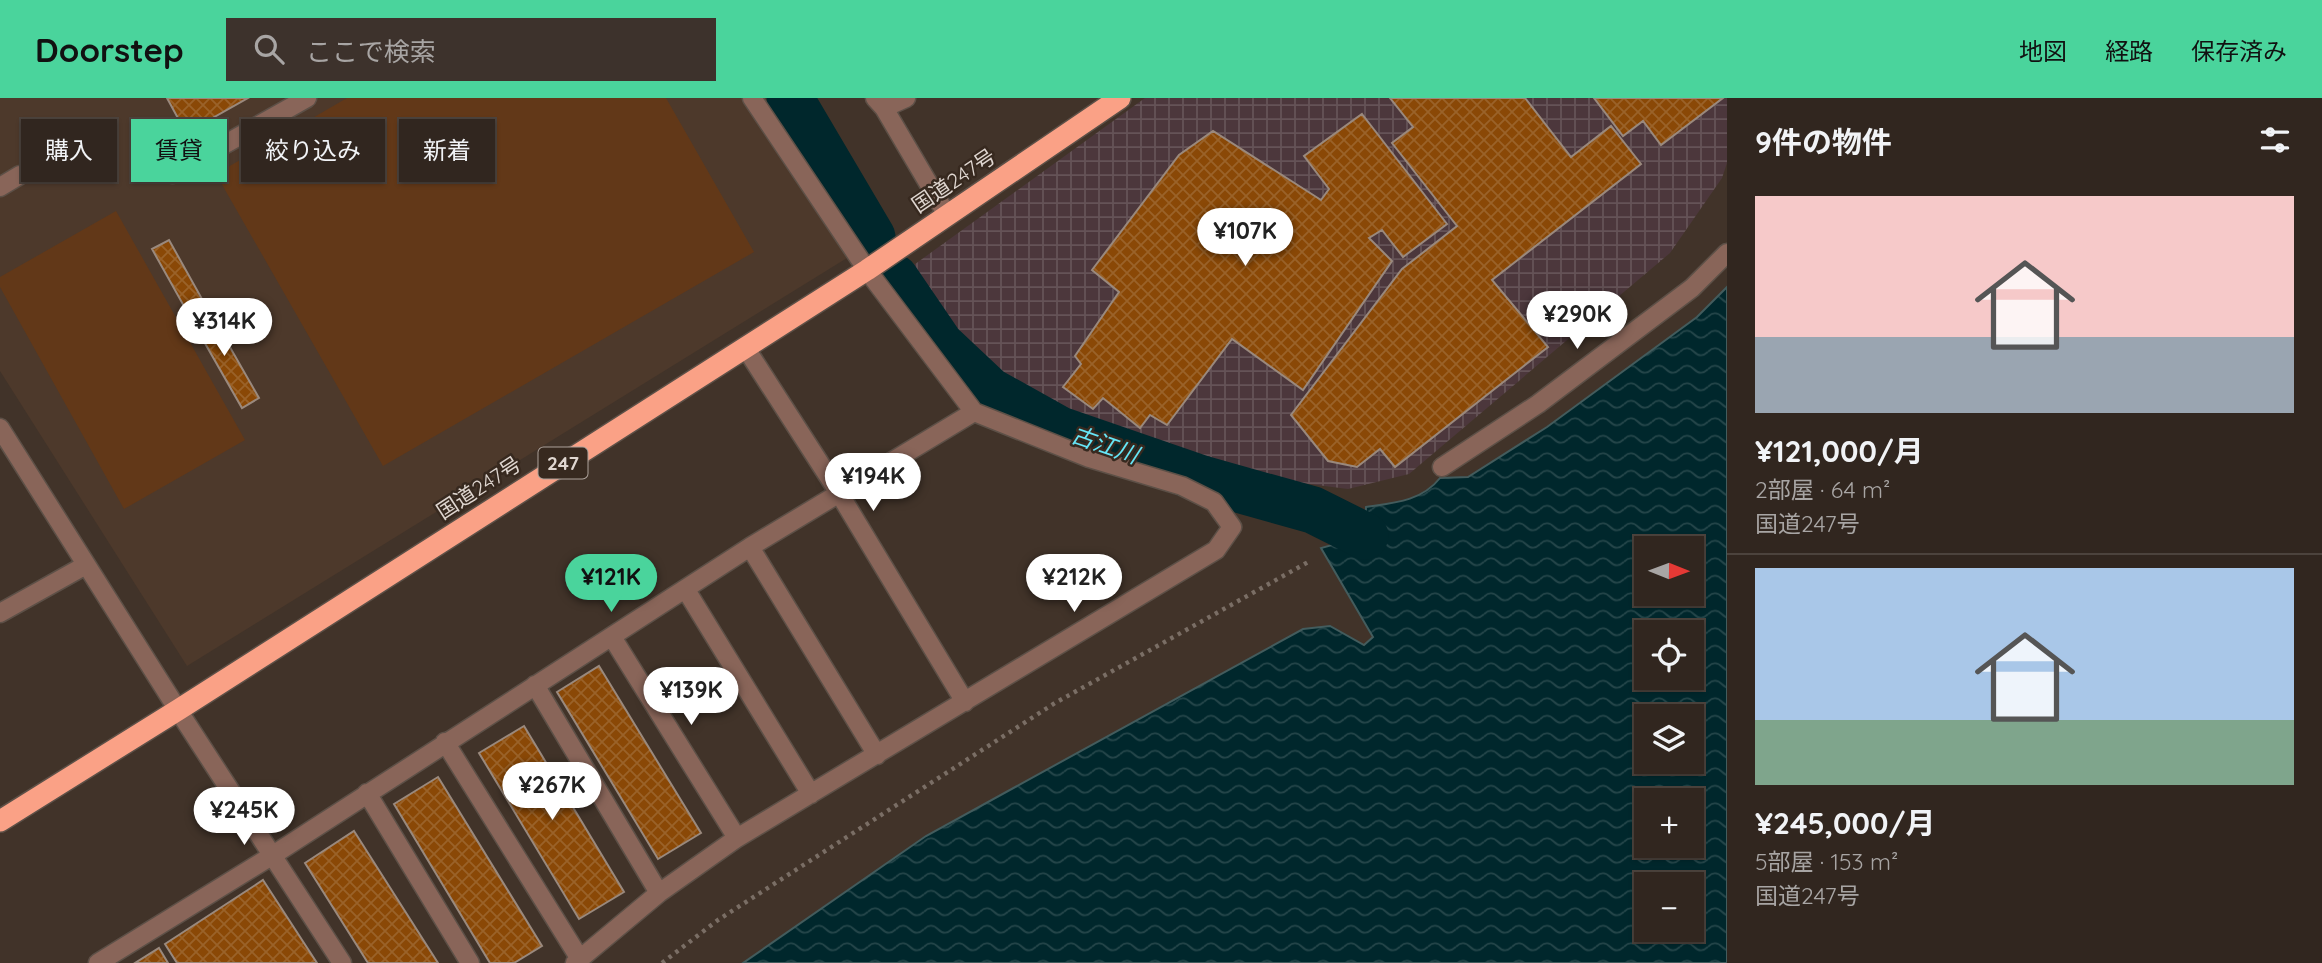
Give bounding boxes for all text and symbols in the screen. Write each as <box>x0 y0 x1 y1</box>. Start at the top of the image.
search box <box>226 18 716 81</box>
text: Doorstep <box>35 29 184 70</box>
icon: search <box>250 30 288 68</box>
text: ここで検索 <box>306 35 436 68</box>
text: 地図 <box>2019 36 2067 66</box>
text: 経路 <box>2105 36 2153 66</box>
text: 保存済み <box>2191 36 2287 66</box>
chip: 購入 <box>21 119 117 182</box>
chip: 賃貸 <box>131 119 227 182</box>
chip: 絞り込み <box>241 119 385 182</box>
chip: 新着 <box>399 119 495 182</box>
icon: filters <box>2256 121 2294 159</box>
text: 9件の物件 <box>1755 123 1892 161</box>
street label: 国道247号 <box>907 143 1000 218</box>
pin: ¥107K <box>1196 208 1294 268</box>
text: ¥107K <box>1213 216 1277 245</box>
icon: home <box>1962 242 2088 368</box>
pin: ¥290K <box>1528 292 1626 351</box>
pin: ¥314K <box>175 299 273 358</box>
text: ¥290K <box>1542 299 1612 328</box>
text: ¥314K <box>192 306 256 335</box>
water label: 古江川 <box>1068 420 1145 470</box>
text: ¥121,000/月 <box>1755 432 1924 470</box>
road number: 247 <box>538 448 588 478</box>
street label: 国道247号 <box>431 450 526 524</box>
pin: ¥194K <box>824 454 922 513</box>
text: ¥194K <box>841 461 905 490</box>
text: 2部屋 · 64 m² <box>1755 475 1890 504</box>
text: 国道247号 <box>1755 509 1860 538</box>
north arrow <box>1634 536 1704 606</box>
map controls <box>1634 536 1704 942</box>
pin: ¥121K <box>562 554 660 614</box>
pin: ¥212K <box>1025 554 1123 614</box>
text: ¥121K <box>581 562 641 591</box>
text: ¥212K <box>1042 562 1106 591</box>
icon: home <box>1962 614 2088 740</box>
button: locate <box>1634 620 1704 690</box>
pin: ¥139K <box>642 668 740 727</box>
text: ¥139K <box>659 675 723 704</box>
button: layers <box>1634 704 1704 774</box>
pin: ¥267K <box>503 762 601 822</box>
text: ¥267K <box>518 770 586 799</box>
pin: ¥245K <box>195 788 293 847</box>
button: + <box>1634 788 1704 858</box>
text: ¥245K <box>210 795 278 824</box>
text: ¥245,000/月 <box>1755 804 1935 842</box>
text: 5部屋 · 153 m² <box>1755 847 1898 876</box>
button: − <box>1634 872 1704 942</box>
text: 国道247号 <box>1755 881 1860 910</box>

